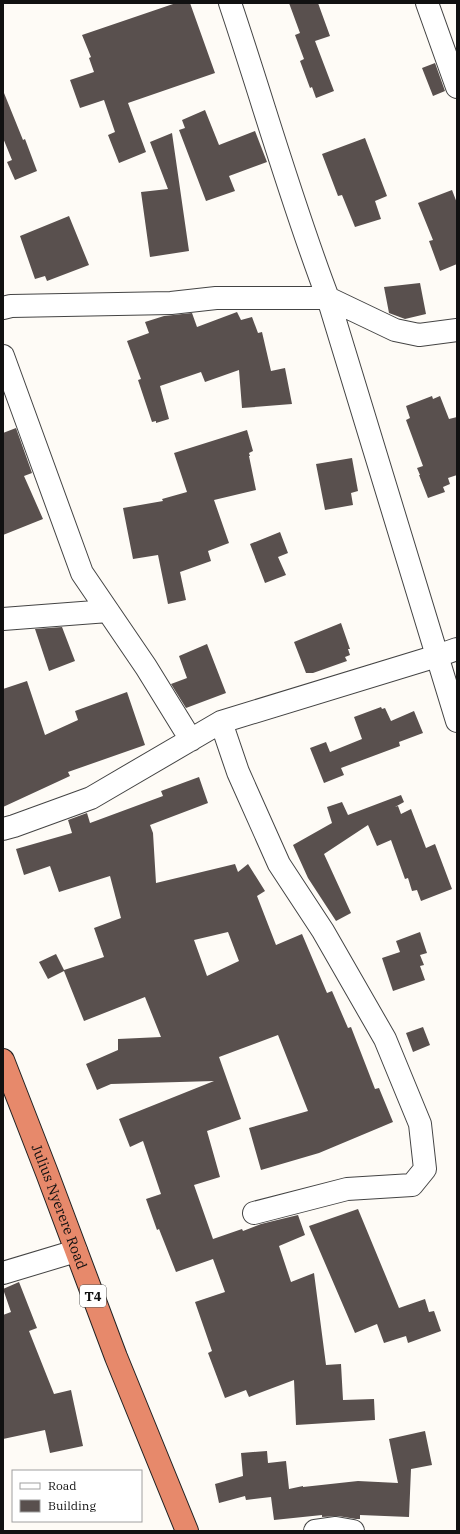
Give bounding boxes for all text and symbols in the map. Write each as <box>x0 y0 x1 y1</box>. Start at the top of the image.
street label: Julius Nyerere Road <box>28 1141 91 1272</box>
road number: T4 <box>80 1285 106 1307</box>
legend <box>12 1470 142 1522</box>
text: Road <box>48 1478 77 1493</box>
text: Building <box>48 1498 96 1513</box>

